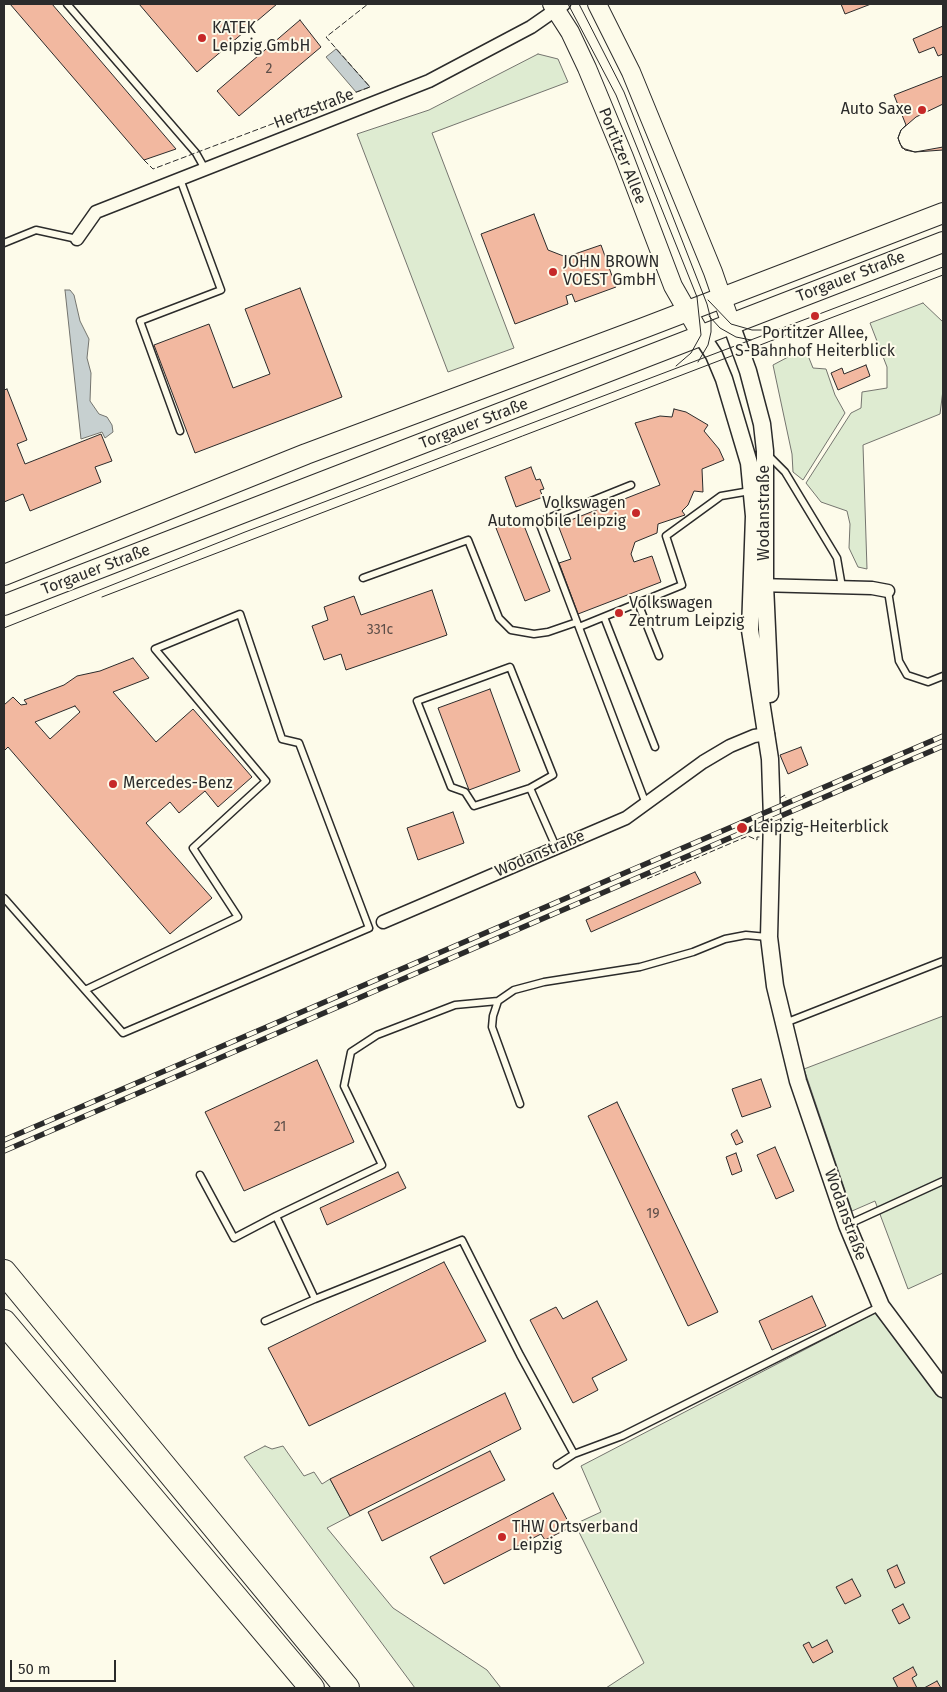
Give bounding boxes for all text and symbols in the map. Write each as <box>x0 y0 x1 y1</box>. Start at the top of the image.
place label: KATEK Leipzig GmbH <box>212 19 310 57</box>
marker: KATEK Leipzig GmbH <box>196 32 208 44</box>
house number: 2 <box>266 61 272 77</box>
street label: Hertzstraße <box>271 85 357 133</box>
place label: Auto Saxe <box>841 100 912 120</box>
marker: Auto Saxe <box>916 104 928 116</box>
street label: Portitzer Allee <box>594 105 650 207</box>
street label: Torgauer Straße <box>794 247 908 307</box>
place label: JOHN BROWN VOEST GmbH <box>563 253 659 291</box>
marker: JOHN BROWN VOEST GmbH <box>547 266 559 278</box>
marker: Portitzer Allee, S-Bahnhof Heiterblick <box>809 310 821 322</box>
place label: Portitzer Allee, S-Bahnhof Heiterblick <box>735 324 895 362</box>
street label: Torgauer Straße <box>417 394 531 454</box>
street label: Wodanstraße <box>755 465 775 561</box>
place label: Volkswagen Automobile Leipzig <box>488 494 626 532</box>
marker: Volkswagen Automobile Leipzig <box>630 507 642 519</box>
street label: Torgauer Straße <box>39 540 153 600</box>
place label: Volkswagen Zentrum Leipzig <box>629 594 744 632</box>
marker: Volkswagen Zentrum Leipzig <box>613 607 625 619</box>
house number: 331c <box>367 622 393 638</box>
place label: Mercedes-Benz <box>123 774 233 794</box>
marker: Mercedes-Benz <box>107 778 119 790</box>
place label: Leipzig-Heiterblick <box>753 818 888 838</box>
marker: Leipzig-Heiterblick <box>735 821 749 835</box>
street label: Wodanstraße <box>492 826 588 882</box>
house number: 21 <box>274 1119 286 1135</box>
street label: Wodanstraße <box>820 1167 870 1263</box>
house number: 19 <box>646 1206 660 1222</box>
place label: THW Ortsverband Leipzig <box>512 1518 639 1556</box>
marker: THW Ortsverband Leipzig <box>496 1531 508 1543</box>
scale bar <box>12 1650 119 1682</box>
text: 50 m <box>18 1660 51 1678</box>

